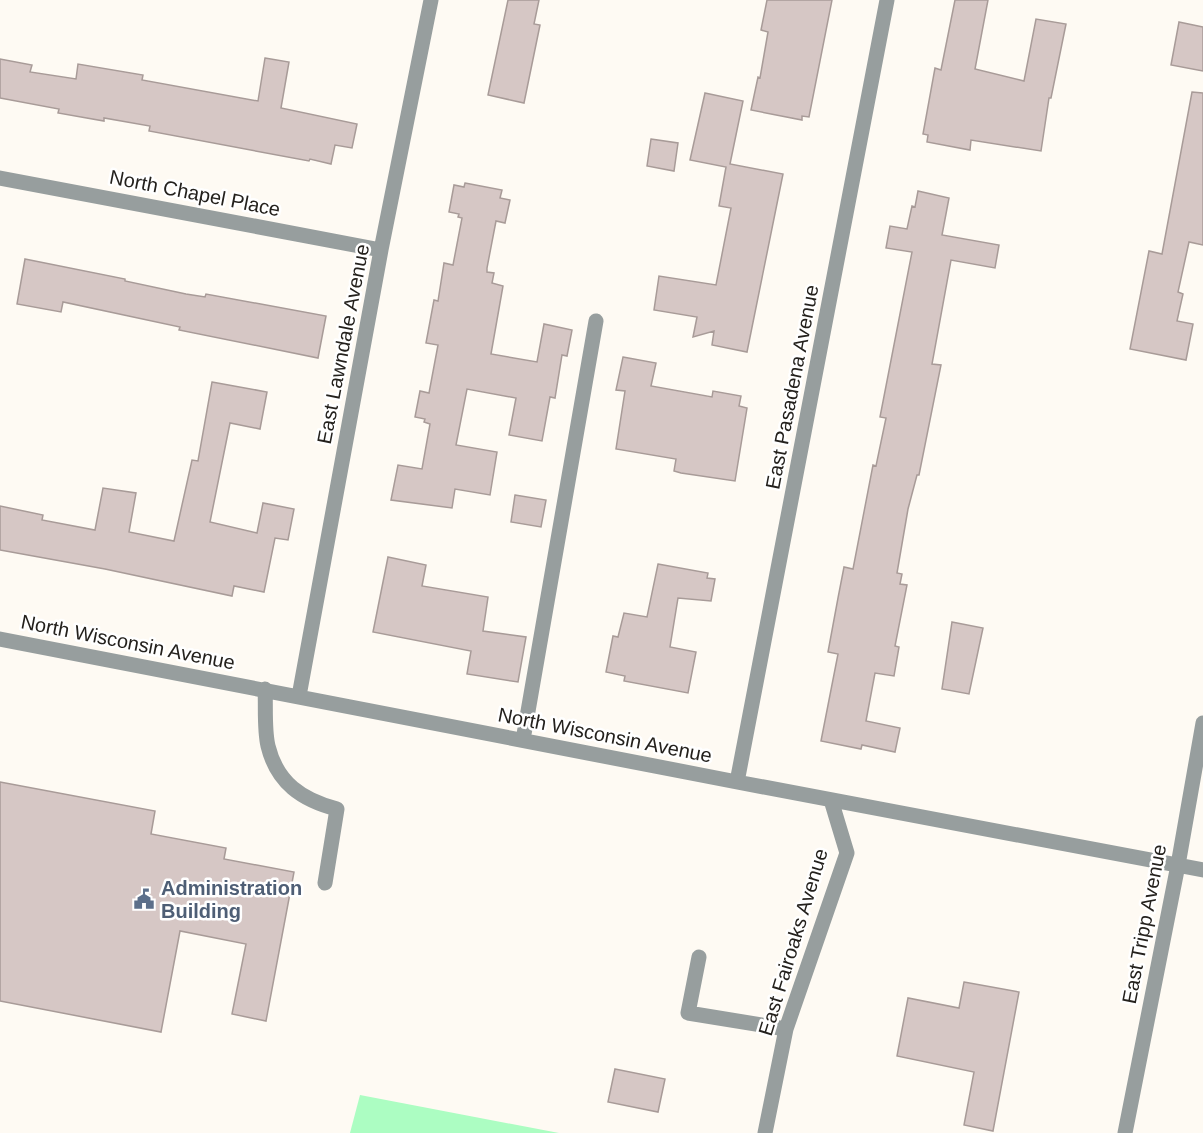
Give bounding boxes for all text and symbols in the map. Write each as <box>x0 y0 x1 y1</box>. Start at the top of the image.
street label: North Chapel Place <box>108 166 282 220</box>
street label: East Lawndale Avenue <box>313 242 373 446</box>
street label: East Pasadena Avenue <box>761 283 823 491</box>
street label: North Wisconsin Avenue <box>19 610 237 674</box>
street label: North Wisconsin Avenue <box>496 703 714 767</box>
street label: East Tripp Avenue <box>1118 842 1170 1006</box>
street label: East Fairoaks Avenue <box>754 846 832 1038</box>
place label: Administration Building <box>161 877 302 922</box>
public building icon: Administration Building <box>132 887 156 911</box>

